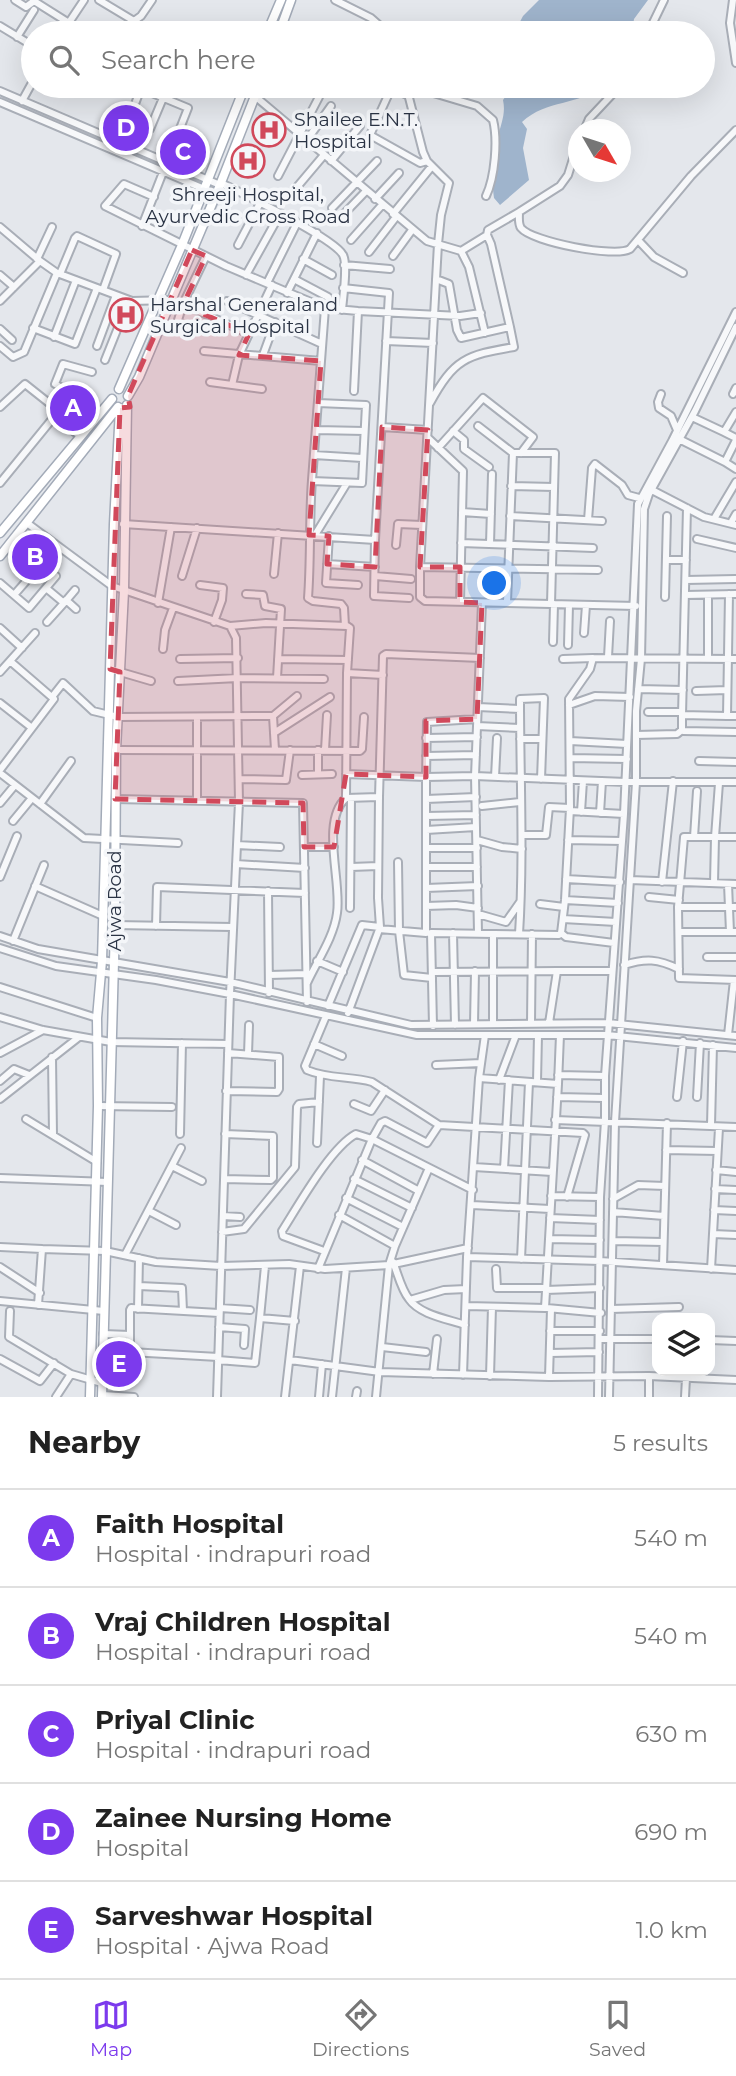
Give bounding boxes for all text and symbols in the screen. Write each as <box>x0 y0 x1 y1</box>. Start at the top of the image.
search box <box>21 21 715 98</box>
icon: search <box>45 41 83 79</box>
text: Search here <box>101 44 256 76</box>
pin: D <box>103 102 149 154</box>
place label: Shailee E.N.T. Hospital <box>294 108 418 153</box>
hospital icon: Shailee E.N.T. Hospital <box>250 111 288 149</box>
north arrow <box>568 119 631 182</box>
pin: C <box>160 126 206 178</box>
hospital icon: Shreeji Hospital, Ayurvedic Cross Road <box>229 142 267 180</box>
place label: Shreeji Hospital, Ayurvedic Cross Road <box>145 183 351 228</box>
place label: Harshal Generaland Surgical Hospital <box>150 293 338 338</box>
hospital icon: Harshal Generaland Surgical Hospital <box>107 296 145 334</box>
pin: A <box>50 382 96 434</box>
pin: B <box>12 531 58 583</box>
your location <box>477 566 511 600</box>
street label: Ajwa Road <box>103 850 126 952</box>
map controls <box>652 1313 715 1376</box>
button: layers <box>652 1313 715 1376</box>
pin: E <box>96 1338 142 1390</box>
text: Nearby <box>28 1424 140 1461</box>
text: 5 results <box>613 1429 708 1457</box>
text: Faith Hospital <box>95 1508 284 1540</box>
text: A <box>42 1524 60 1552</box>
text: 540 m <box>634 1524 708 1552</box>
text: Hospital · indrapuri road <box>95 1540 371 1568</box>
text: Vraj Children Hospital <box>95 1606 391 1638</box>
text: B <box>42 1622 60 1650</box>
text: 540 m <box>634 1622 708 1650</box>
text: Hospital · indrapuri road <box>95 1638 371 1666</box>
text: Priyal Clinic <box>95 1704 255 1736</box>
text: C <box>43 1720 59 1748</box>
text: 630 m <box>635 1720 708 1748</box>
text: Hospital · indrapuri road <box>95 1736 371 1764</box>
text: Zainee Nursing Home <box>95 1802 392 1834</box>
text: D <box>42 1818 61 1846</box>
text: 690 m <box>634 1818 708 1846</box>
text: Hospital <box>95 1834 190 1862</box>
text: Sarveshwar Hospital <box>95 1900 373 1932</box>
text: E <box>43 1916 59 1944</box>
text: 1.0 km <box>636 1916 708 1944</box>
text: Hospital · Ajwa Road <box>95 1932 330 1960</box>
tab: Map <box>90 1996 132 2061</box>
tab: Directions <box>312 1996 409 2061</box>
tab: Saved <box>589 1996 646 2061</box>

